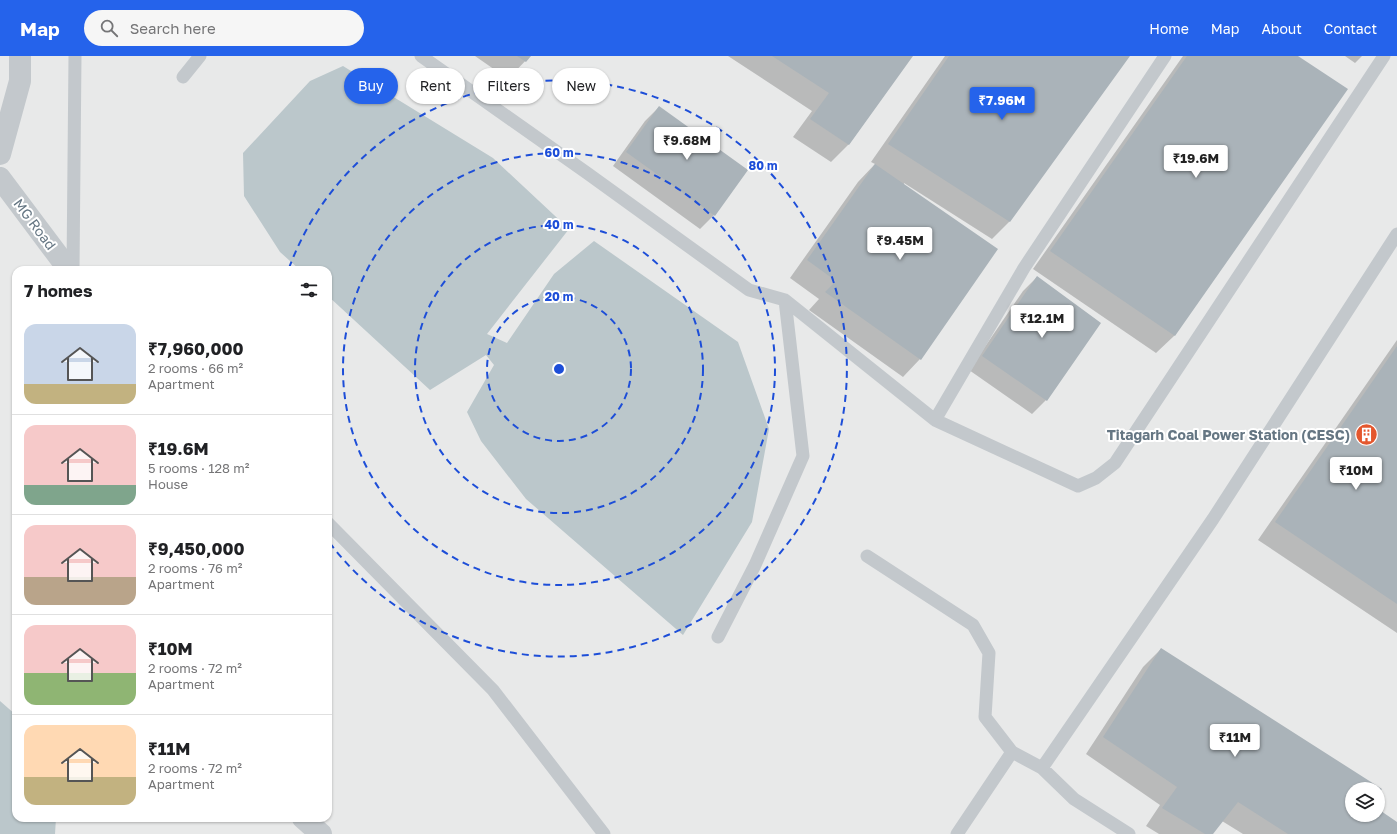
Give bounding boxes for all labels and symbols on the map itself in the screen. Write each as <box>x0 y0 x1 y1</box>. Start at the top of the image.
pin: ₹7.96M <box>969 87 1035 121</box>
pin: ₹9.68M <box>654 127 720 161</box>
text: 60 m <box>545 145 573 160</box>
pin: ₹19.6M <box>1163 145 1229 179</box>
text: 80 m <box>749 158 777 173</box>
street label: MG Road <box>10 195 60 253</box>
text: 40 m <box>545 217 573 232</box>
pin: ₹9.45M <box>867 227 933 261</box>
text: 20 m <box>545 289 573 304</box>
pin: ₹12.1M <box>1009 305 1075 339</box>
centre of rings <box>552 362 566 376</box>
building icon: Titagarh Coal Power Station (CESC) <box>1353 421 1379 447</box>
place label: Titagarh Coal Power Station (CESC) <box>1107 426 1350 443</box>
pin: ₹10M <box>1332 457 1380 491</box>
pin: ₹11M <box>1211 724 1259 758</box>

